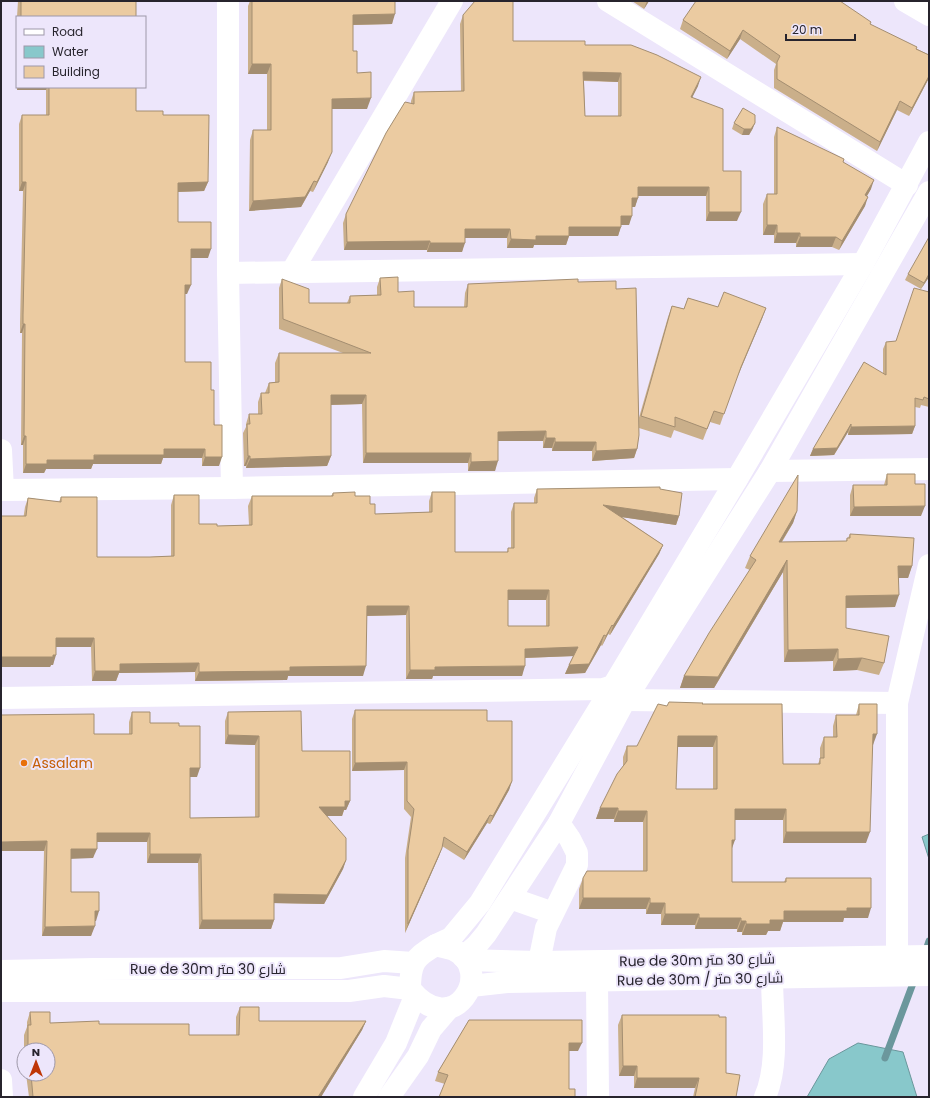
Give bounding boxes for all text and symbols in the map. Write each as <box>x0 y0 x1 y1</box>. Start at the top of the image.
legend <box>16 16 146 88</box>
scale bar <box>786 16 855 42</box>
text: 20 m <box>792 21 822 38</box>
text: Road <box>52 23 83 40</box>
text: Water <box>52 43 89 60</box>
text: Building <box>52 63 100 80</box>
place label: Assalam <box>32 753 93 773</box>
marker: Assalam <box>19 758 29 768</box>
street label: Rue de 30m شارع 30 متر <box>619 949 775 971</box>
street label: Rue de 30m شارع 30 متر <box>130 959 286 979</box>
street label: Rue de 30m / شارع 30 متر <box>617 968 783 990</box>
north arrow <box>16 1042 56 1082</box>
text: N <box>32 1044 40 1060</box>

